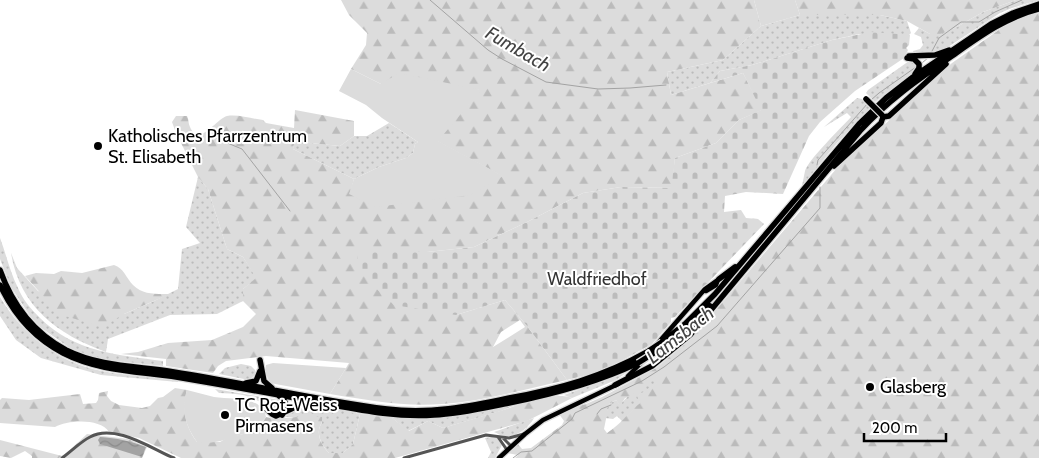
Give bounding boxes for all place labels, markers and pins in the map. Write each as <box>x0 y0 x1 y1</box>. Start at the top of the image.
place label: Katholisches Pfarrzentrum St. Elisabeth <box>108 125 307 168</box>
marker: Katholisches Pfarrzentrum St. Elisabeth <box>92 140 104 152</box>
place label: Glasberg <box>880 376 947 398</box>
marker: Glasberg <box>864 381 876 393</box>
place label: TC Rot-Weiss Pirmasens <box>235 394 337 437</box>
marker: TC Rot-Weiss Pirmasens <box>219 409 231 421</box>

